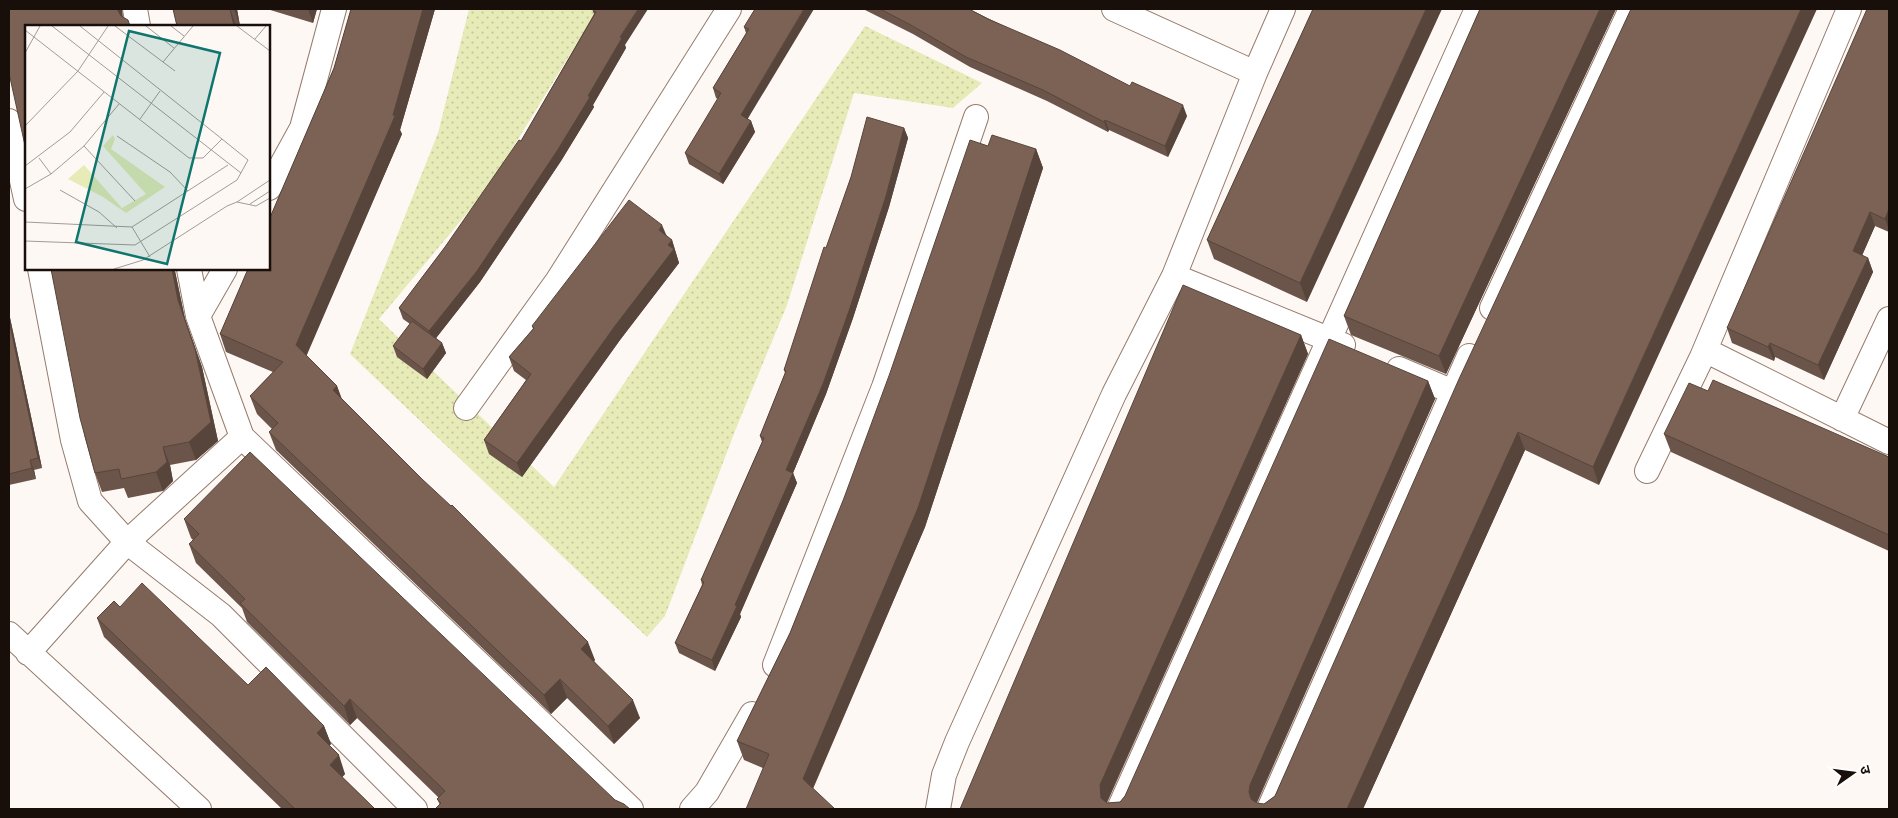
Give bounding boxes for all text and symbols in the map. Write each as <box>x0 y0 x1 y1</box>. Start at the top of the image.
inset map <box>25 25 270 270</box>
north arrow <box>1828 748 1878 798</box>
text: उ <box>1857 764 1873 777</box>

